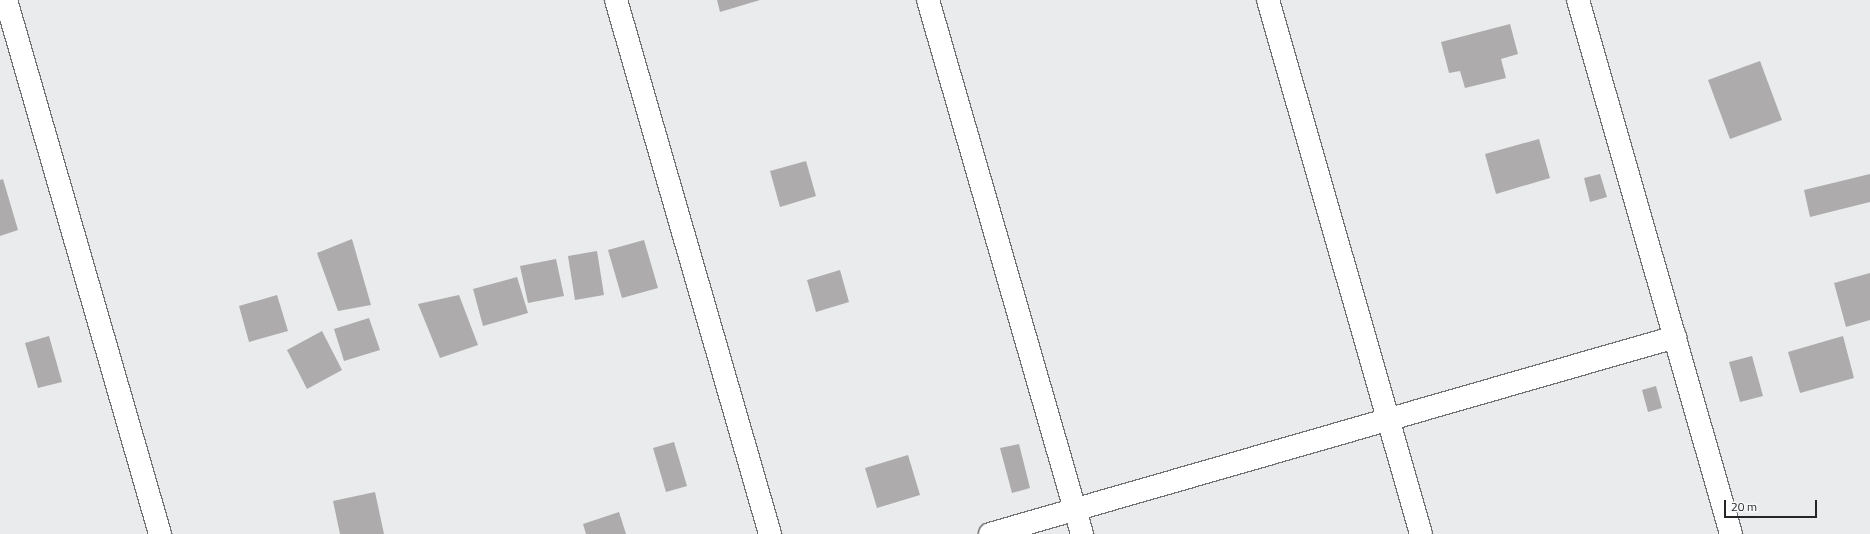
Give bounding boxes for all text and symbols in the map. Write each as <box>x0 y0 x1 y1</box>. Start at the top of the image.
scale bar <box>1726 492 1819 518</box>
text: 20 m <box>1731 497 1757 516</box>

